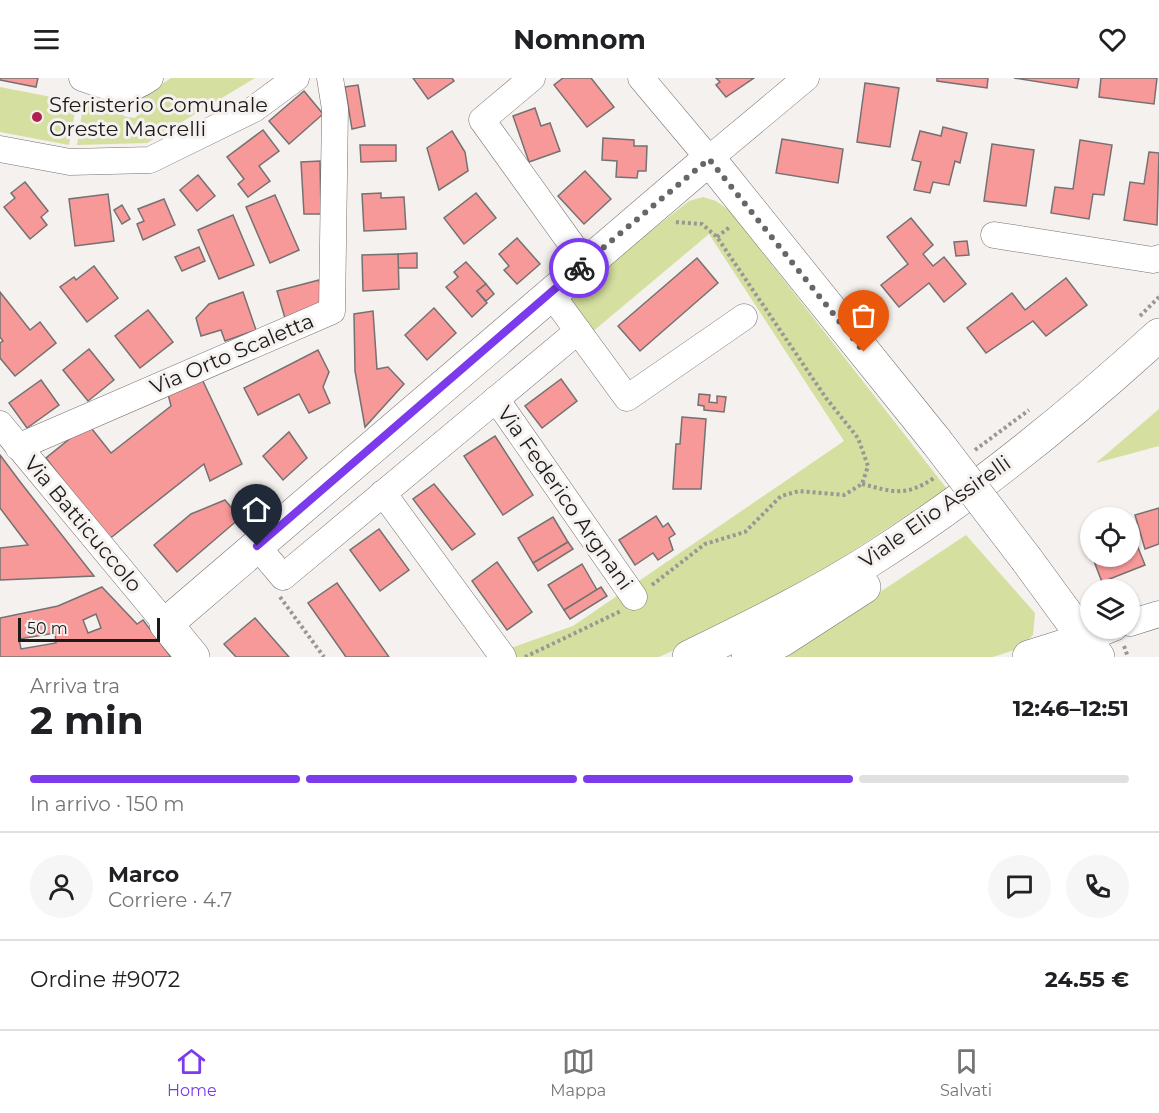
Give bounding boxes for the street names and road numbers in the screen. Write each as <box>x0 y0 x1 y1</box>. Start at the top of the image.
street label: Via Orto Scaletta <box>146 308 317 399</box>
street label: Via Federico Argnani <box>492 401 638 594</box>
street label: Viale Elio Assirelli <box>854 450 1015 573</box>
street label: Via Batticuccolo <box>19 451 147 597</box>

